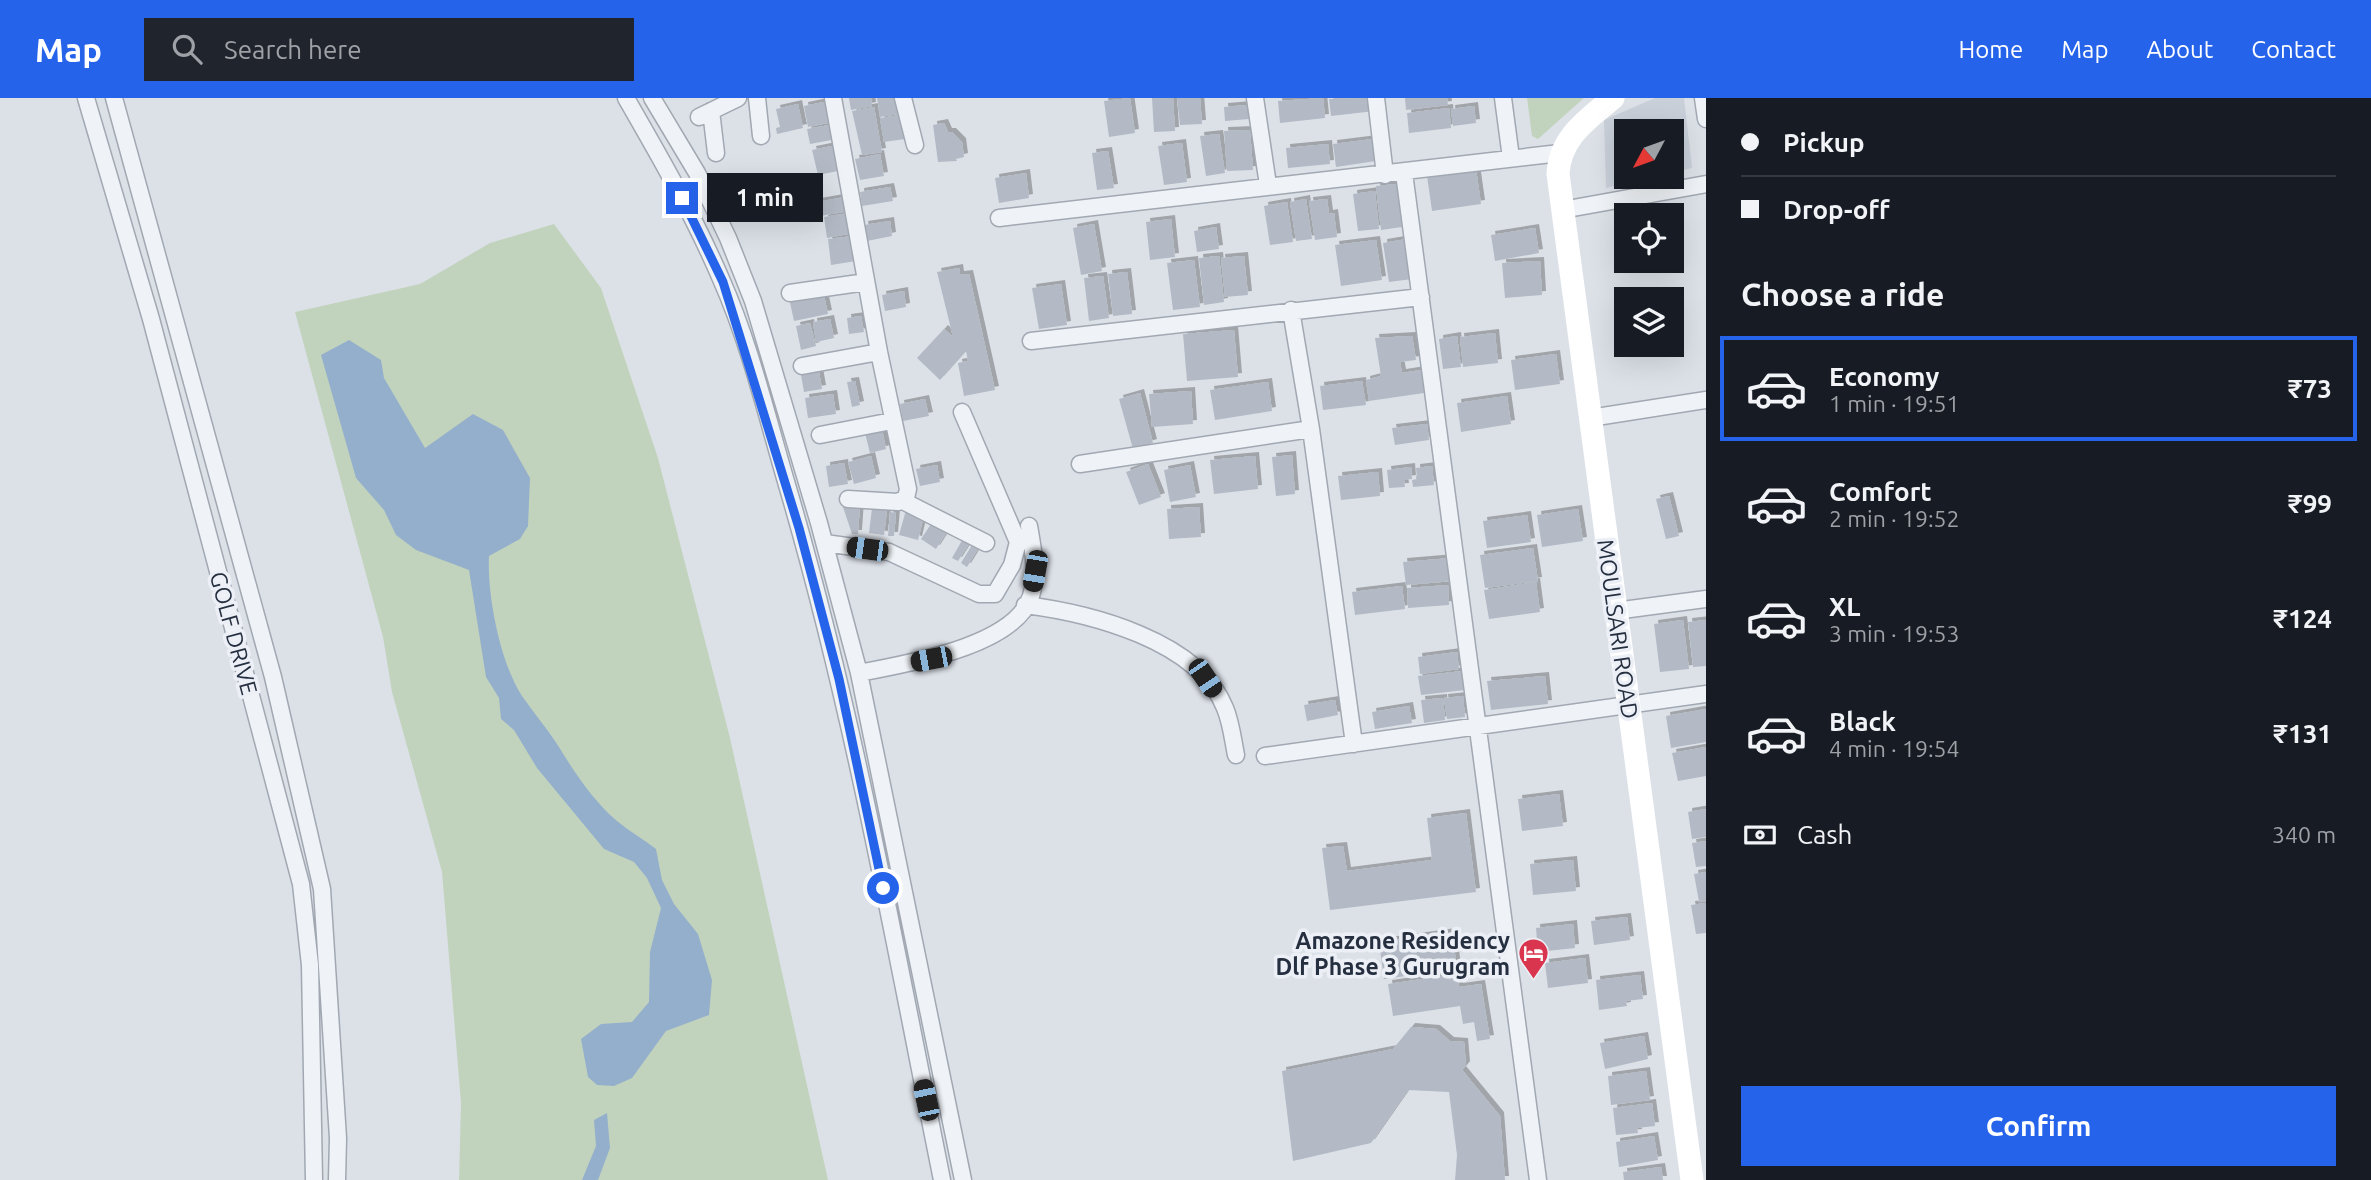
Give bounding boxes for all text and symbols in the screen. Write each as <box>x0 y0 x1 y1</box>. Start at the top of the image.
search box <box>144 18 634 81</box>
icon: search <box>168 30 206 68</box>
text: Map <box>35 31 102 68</box>
text: Search here <box>224 35 362 64</box>
text: Home <box>1958 36 2023 63</box>
text: Map <box>2061 36 2108 63</box>
text: About <box>2146 36 2213 63</box>
text: Contact <box>2251 36 2336 63</box>
north arrow <box>1614 119 1684 189</box>
map controls <box>1614 119 1684 357</box>
text: Pickup <box>1783 128 1865 157</box>
callout: 1 min <box>706 174 822 222</box>
route end <box>666 182 698 214</box>
text: 1 min <box>736 185 794 210</box>
text: Drop-off <box>1783 195 1890 224</box>
button: locate <box>1614 203 1684 273</box>
text: Choose a ride <box>1741 276 1944 312</box>
button: layers <box>1614 287 1684 357</box>
icon: car <box>1745 357 1808 420</box>
text: Economy <box>1829 362 1939 391</box>
text: ₹73 <box>2288 374 2332 403</box>
text: 1 min · 19:51 <box>1829 391 1960 416</box>
icon: car <box>1745 472 1808 535</box>
text: Comfort <box>1829 477 1932 506</box>
text: ₹99 <box>2288 489 2332 518</box>
text: 2 min · 19:52 <box>1829 506 1960 531</box>
car <box>845 536 890 562</box>
street label: MOULSARI ROAD <box>1593 538 1643 720</box>
car <box>1022 548 1049 594</box>
street label: GOLF DRIVE <box>206 569 262 697</box>
icon: car <box>1745 587 1808 650</box>
text: XL <box>1829 592 1860 621</box>
text: ₹124 <box>2273 604 2332 633</box>
text: 3 min · 19:53 <box>1829 621 1960 646</box>
car <box>909 645 954 673</box>
car <box>1185 655 1226 701</box>
icon: car <box>1745 702 1808 765</box>
text: Black <box>1829 707 1896 736</box>
text: ₹131 <box>2273 719 2332 748</box>
text: 4 min · 19:54 <box>1829 736 1960 761</box>
icon: cash <box>1741 816 1779 854</box>
text: Cash <box>1797 820 1852 849</box>
text: 340 m <box>2272 822 2336 847</box>
route start <box>867 872 899 904</box>
place label: Amazone Residency Dlf Phase 3 Gurugram <box>1275 928 1510 979</box>
hotel icon: Amazone Residency Dlf Phase 3 Gurugram <box>1516 936 1550 980</box>
car <box>912 1077 941 1123</box>
button: Confirm <box>1741 1086 2336 1166</box>

